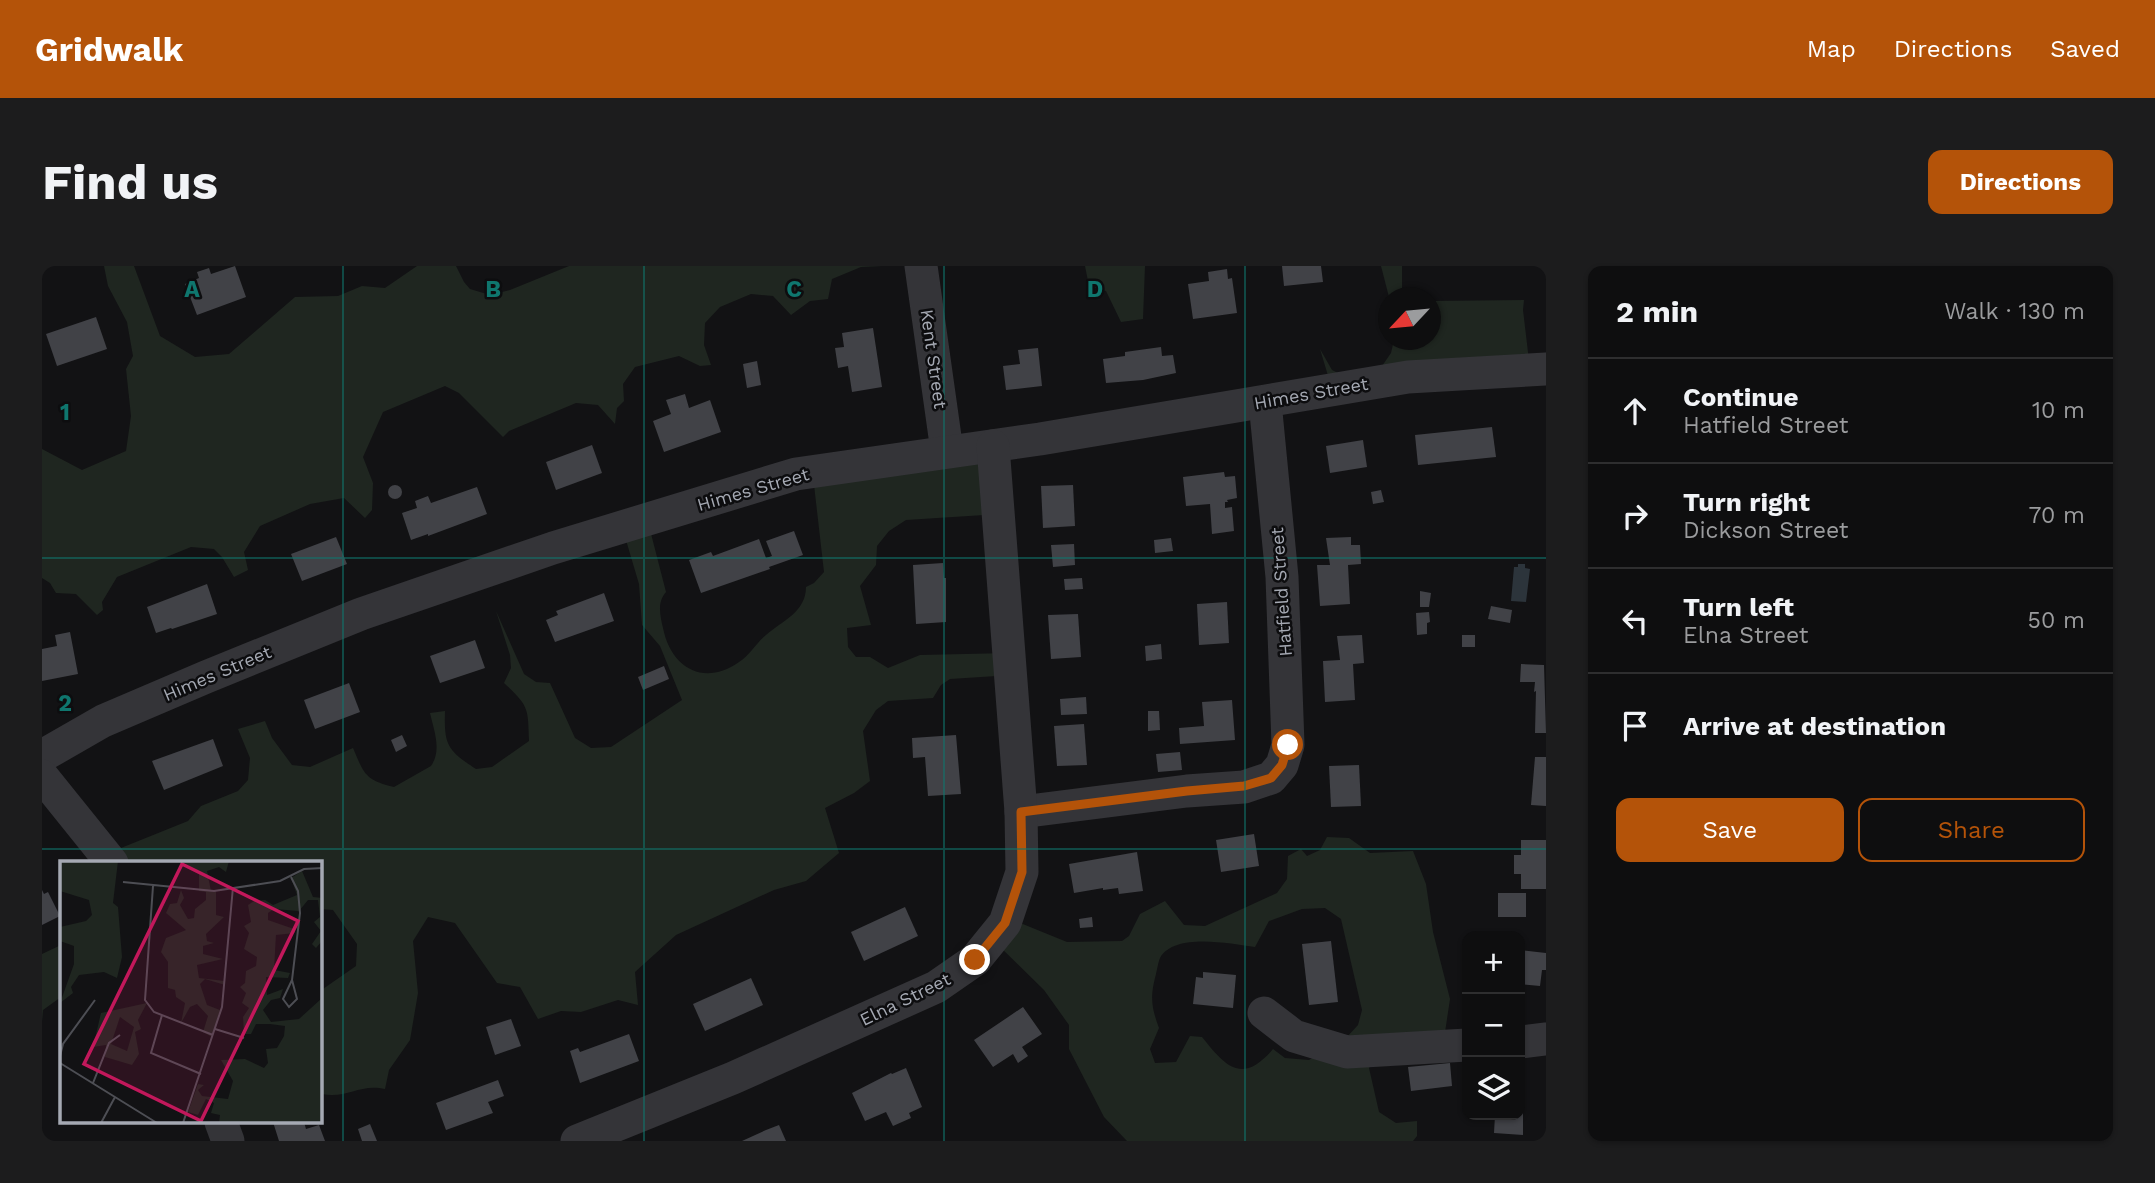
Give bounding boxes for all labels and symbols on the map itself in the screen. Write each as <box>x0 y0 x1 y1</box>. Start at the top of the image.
text: A <box>184 276 200 303</box>
text: B <box>485 276 501 303</box>
text: C <box>786 276 802 303</box>
text: D <box>1087 276 1103 303</box>
north arrow <box>1378 287 1441 350</box>
street label: Kent Street <box>917 308 951 411</box>
street label: Himes Street <box>1252 373 1370 413</box>
text: 1 <box>60 399 70 426</box>
street label: Himes Street <box>695 463 812 515</box>
street label: Hatfield Street <box>1266 526 1296 657</box>
street label: Himes Street <box>160 641 275 705</box>
text: 2 <box>58 690 72 717</box>
route start <box>1272 729 1303 760</box>
inset map <box>60 861 322 1124</box>
route end <box>959 944 990 975</box>
street label: Elna Street <box>856 968 954 1030</box>

